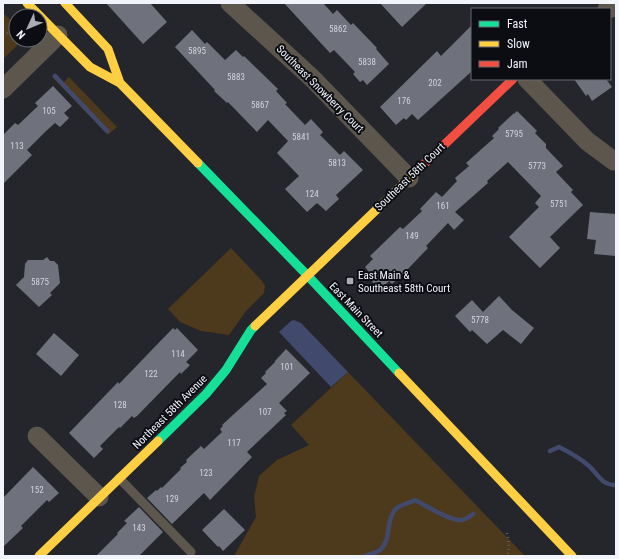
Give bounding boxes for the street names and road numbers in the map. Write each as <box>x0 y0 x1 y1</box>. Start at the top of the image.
street label: Southeast Snowberry Court <box>274 43 366 135</box>
street label: Southeast 58th Court <box>372 140 448 214</box>
street label: East Main Street <box>327 280 385 340</box>
street label: Northeast 58th Avenue <box>130 372 210 452</box>

